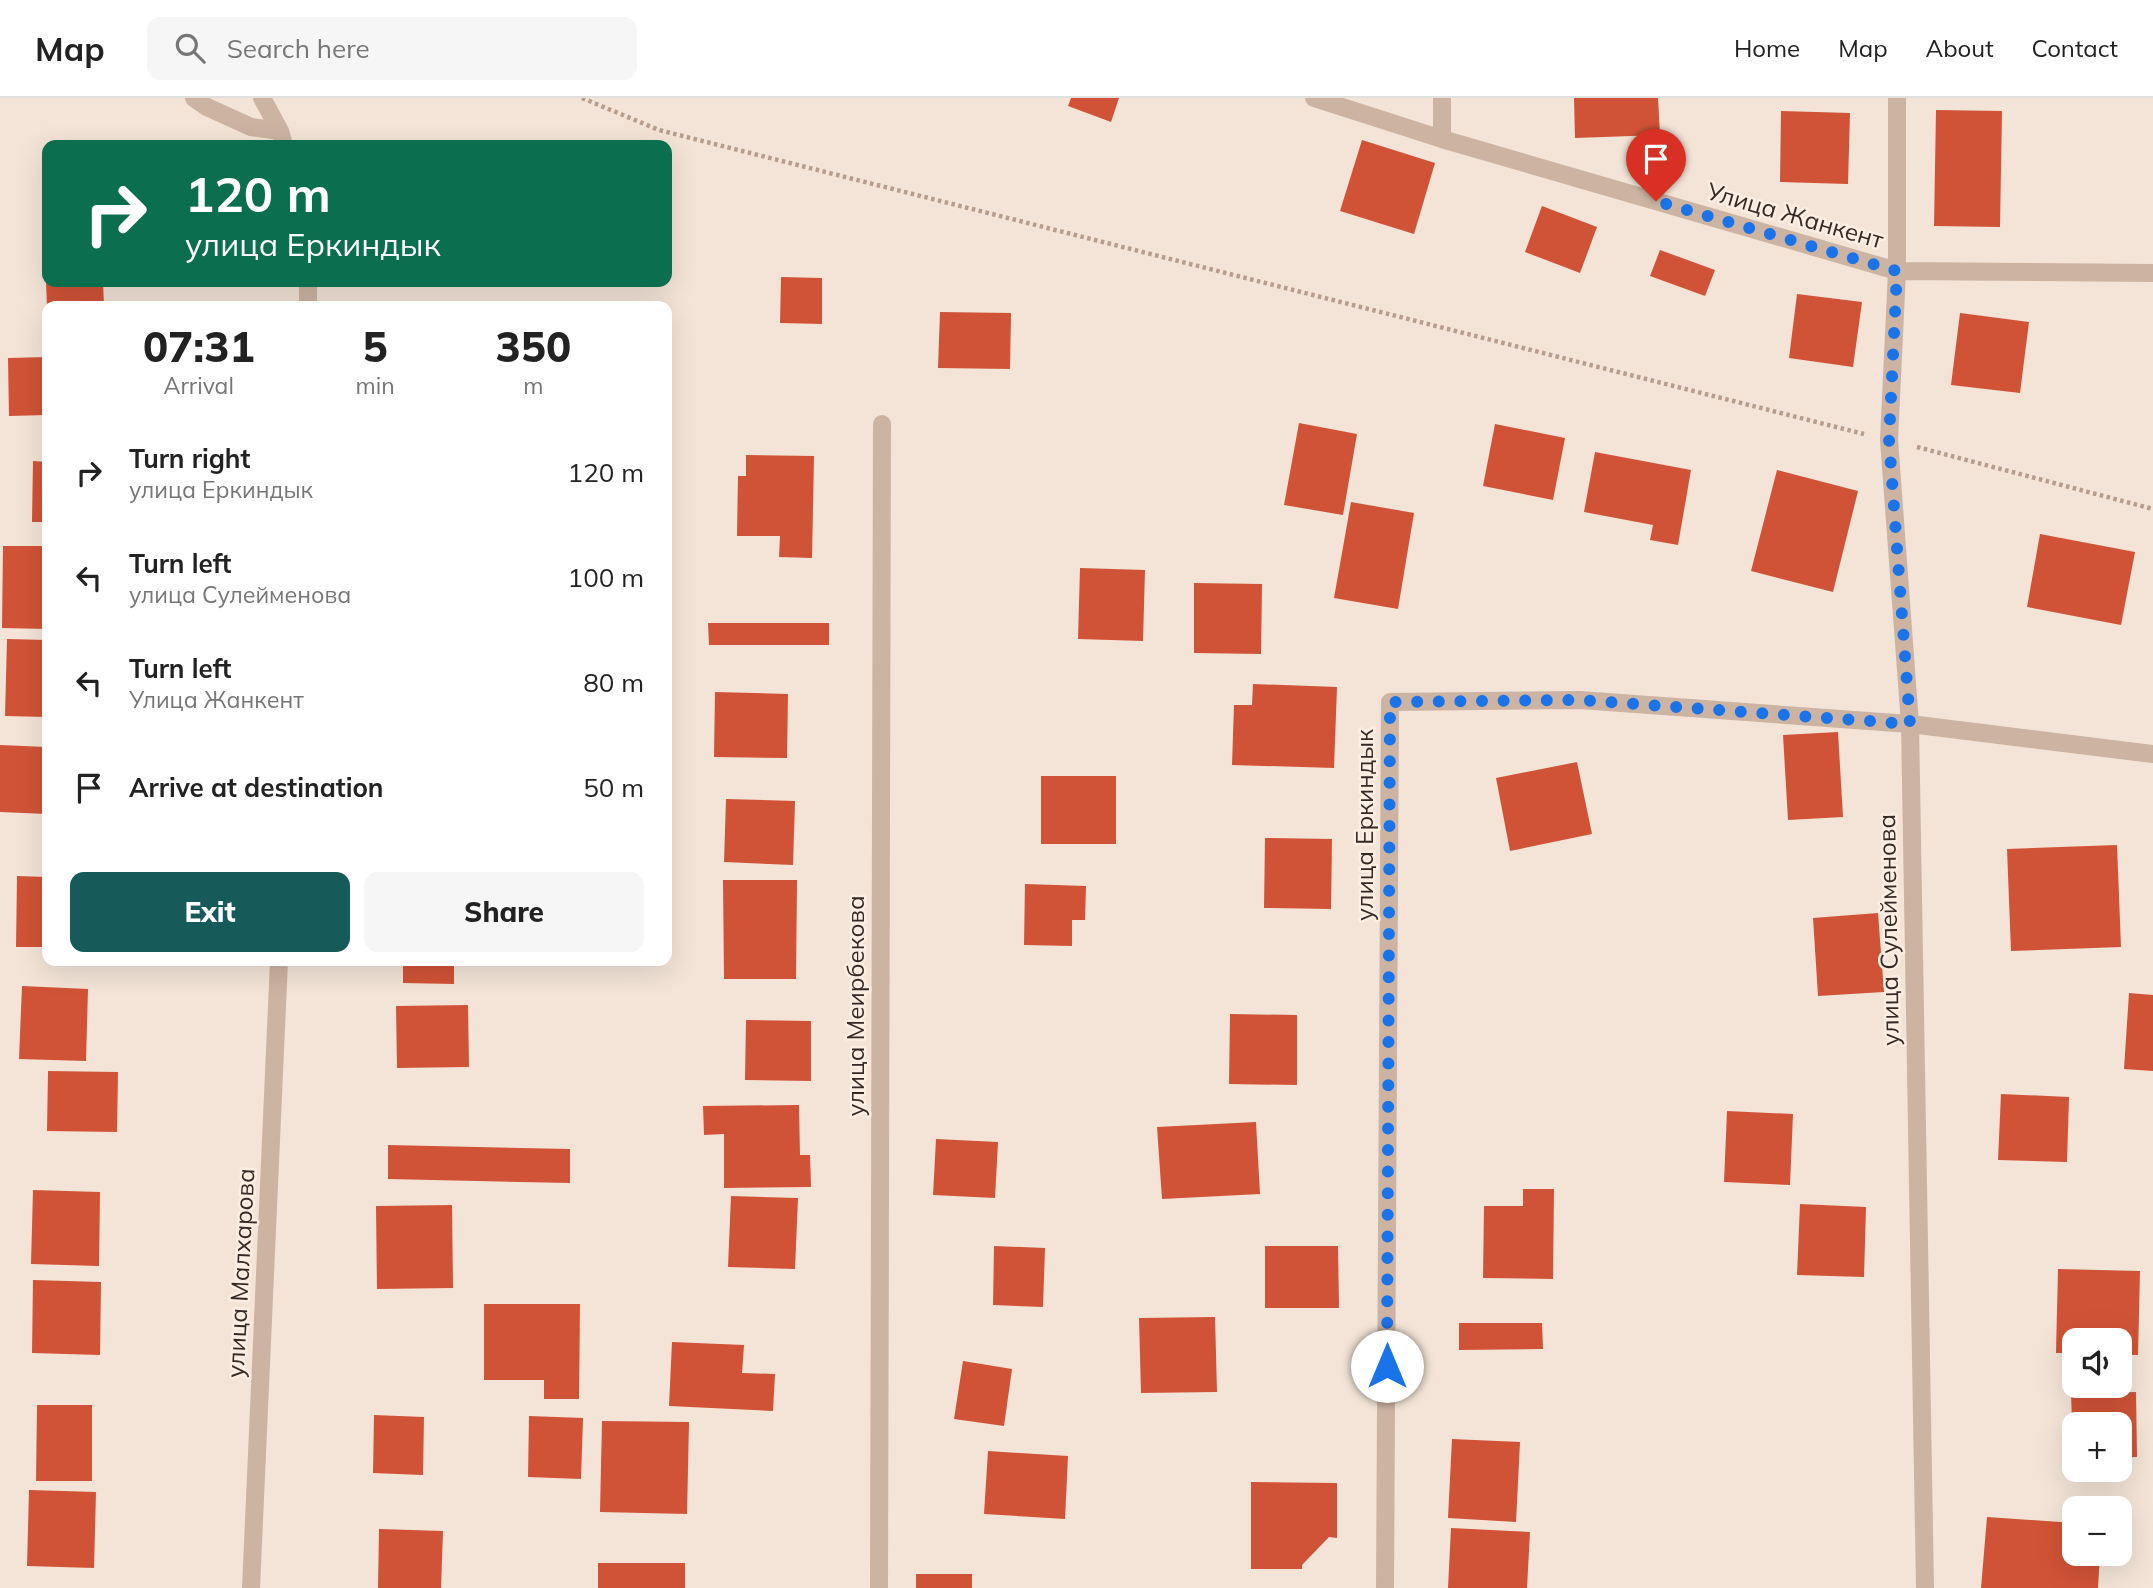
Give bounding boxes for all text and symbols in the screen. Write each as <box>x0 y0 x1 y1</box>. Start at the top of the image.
search box <box>147 17 637 80</box>
text: Map <box>35 28 105 69</box>
icon: search <box>171 29 209 67</box>
text: Search here <box>227 32 370 65</box>
text: Home <box>1734 33 1800 63</box>
text: Map <box>1838 33 1888 63</box>
text: About <box>1926 33 1994 63</box>
text: Contact <box>2032 33 2118 63</box>
pin <box>1626 129 1686 201</box>
icon: arrive <box>1637 140 1675 178</box>
text: 120 m <box>185 163 331 224</box>
icon: right <box>70 168 161 259</box>
street label: Улица Жанкент <box>1703 175 1887 255</box>
text: улица Еркиндык <box>185 224 441 264</box>
text: 07:31 <box>143 320 255 373</box>
text: 5 <box>362 320 388 373</box>
text: 350 <box>496 320 571 373</box>
text: Arrival <box>164 371 234 400</box>
text: min <box>355 371 395 400</box>
text: m <box>523 371 543 400</box>
text: Turn right <box>129 442 250 475</box>
icon: right <box>70 454 108 492</box>
text: 120 m <box>568 456 644 489</box>
text: улица Еркиндык <box>129 475 313 504</box>
text: Turn left <box>129 547 231 580</box>
icon: left <box>70 559 108 597</box>
text: 100 m <box>568 561 644 594</box>
text: улица Сулейменова <box>129 580 351 609</box>
text: Turn left <box>129 652 231 685</box>
icon: left <box>70 664 108 702</box>
text: 80 m <box>583 666 644 699</box>
text: Улица Жанкент <box>129 685 304 714</box>
street label: улица Еркиндык <box>1349 729 1379 921</box>
icon: arrive <box>70 769 108 807</box>
text: Arrive at destination <box>129 771 384 804</box>
text: 50 m <box>583 771 644 804</box>
street label: улица Сулейменова <box>1871 814 1905 1046</box>
button: Exit <box>70 872 350 952</box>
button: Share <box>364 872 644 952</box>
street label: улица Меирбекова <box>840 895 870 1117</box>
street label: улица Малхарова <box>220 1167 260 1378</box>
map controls <box>2062 1328 2132 1566</box>
button: sound <box>2062 1328 2132 1398</box>
position arrow <box>1350 1329 1424 1403</box>
button: + <box>2062 1412 2132 1482</box>
button: − <box>2062 1496 2132 1566</box>

